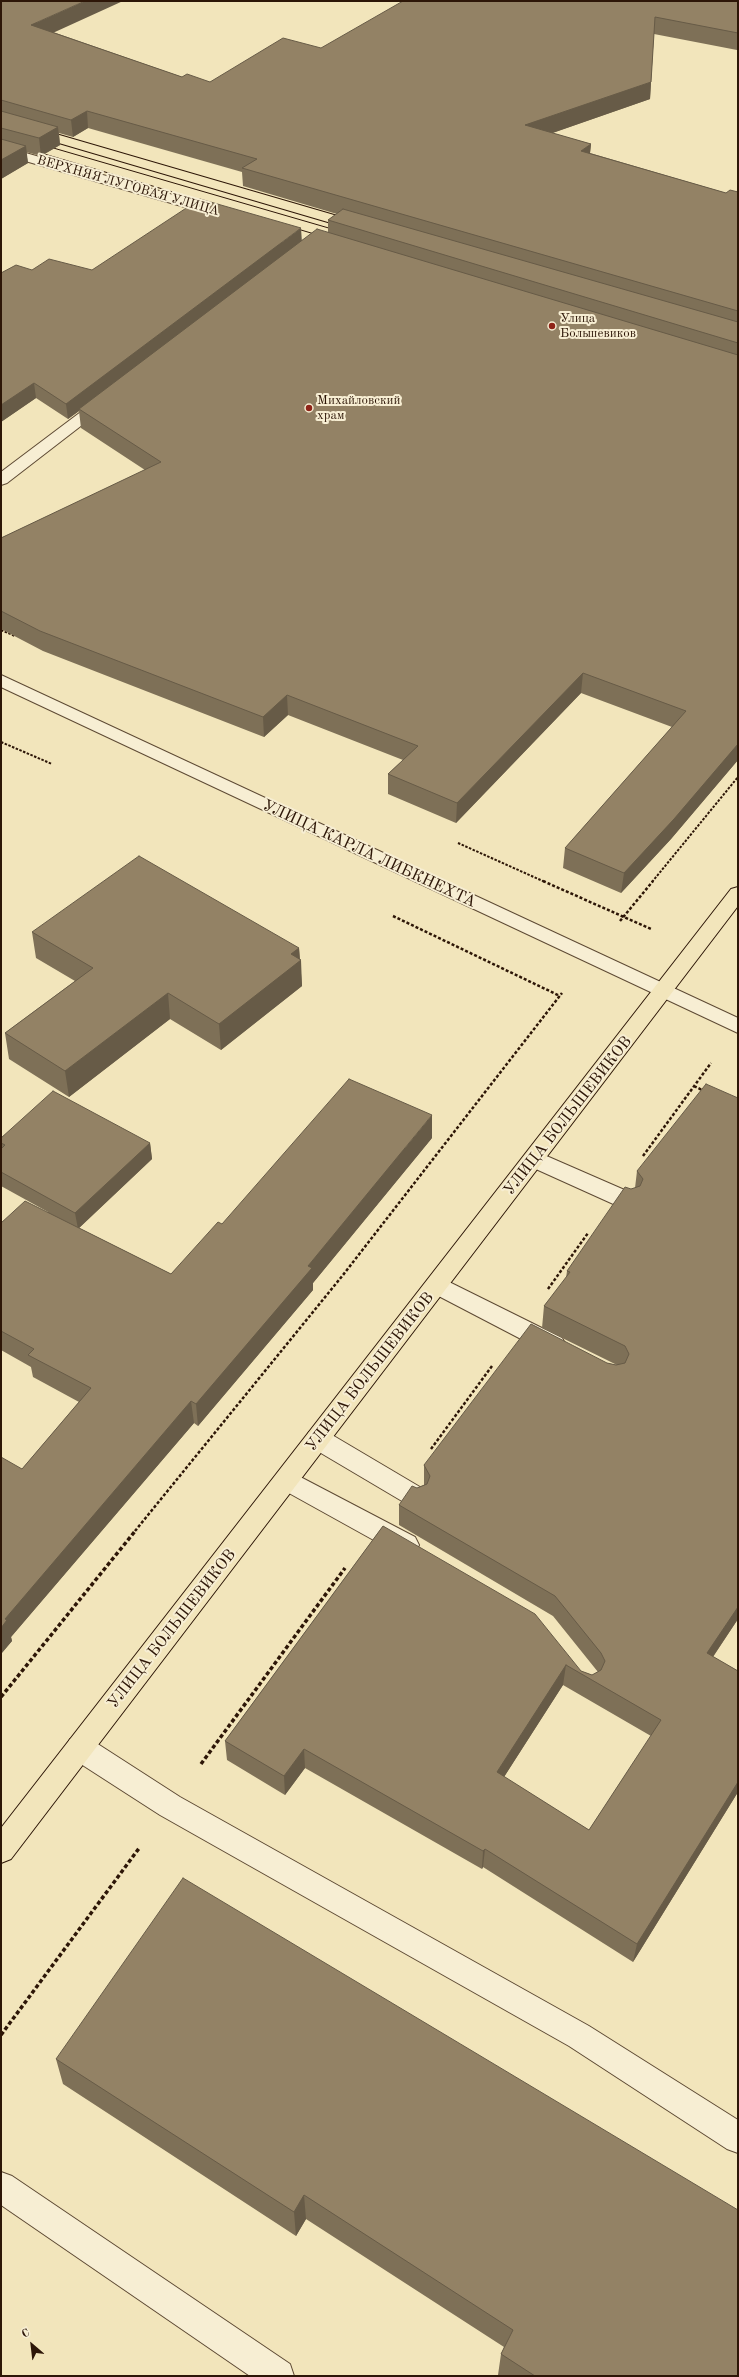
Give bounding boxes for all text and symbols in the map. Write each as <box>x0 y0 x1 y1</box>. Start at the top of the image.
street label: ВЕРХНЯЯ ЛУГОВАЯ УЛИЦА <box>35 152 221 220</box>
place label: Улица Большевиков <box>560 311 636 342</box>
marker: Улица Большевиков <box>547 321 557 331</box>
place label: Михайловский храм <box>317 393 400 424</box>
marker: Михайловский храм <box>304 403 314 413</box>
street label: УЛИЦА КАРЛА ЛИБКНЕХТА <box>259 796 479 912</box>
street label: УЛИЦА БОЛЬШЕВИКОВ <box>500 1032 636 1200</box>
street label: УЛИЦА БОЛЬШЕВИКОВ <box>302 1288 438 1456</box>
street label: УЛИЦА БОЛЬШЕВИКОВ <box>104 1545 240 1713</box>
north arrow <box>12 2325 52 2365</box>
text: С <box>20 2327 32 2341</box>

